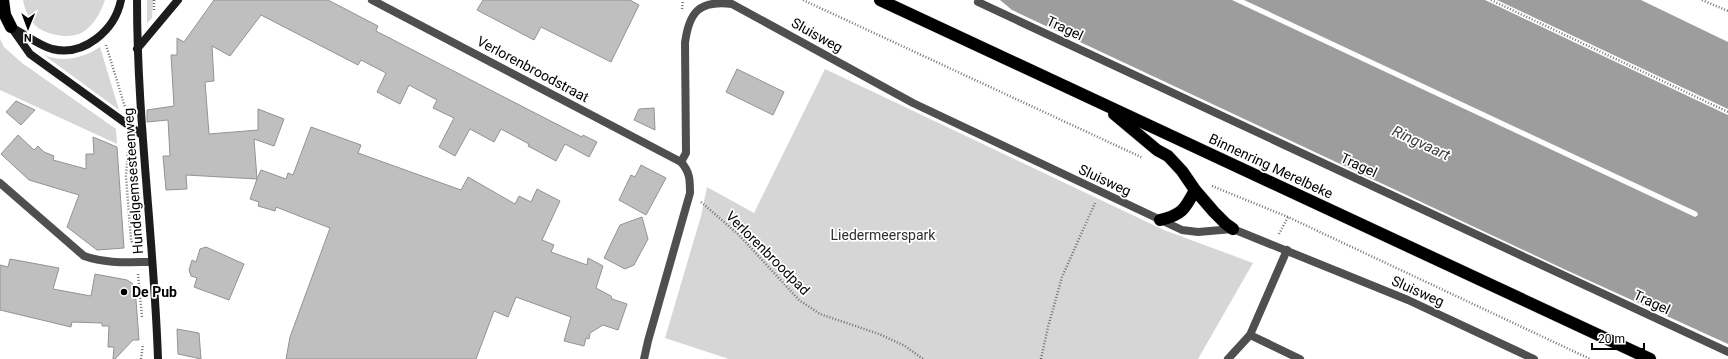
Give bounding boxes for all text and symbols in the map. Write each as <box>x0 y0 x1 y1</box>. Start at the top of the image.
north arrow <box>8 8 48 48</box>
street label: Tragel <box>1044 13 1086 43</box>
street label: Sluisweg <box>789 14 845 56</box>
text: N <box>24 31 32 44</box>
street label: Verlorenbroodstraat <box>474 33 592 105</box>
street label: Hundelgemsesteenweg <box>120 107 146 255</box>
water label: Ringvaart <box>1389 122 1453 164</box>
street label: Binnenring Merelbeke <box>1207 130 1335 202</box>
street label: Tragel <box>1338 150 1380 180</box>
street label: Sluisweg <box>1076 161 1134 199</box>
street label: Verlorenbroodpad <box>723 208 813 298</box>
park label: Liedermeerspark <box>831 227 936 243</box>
street label: Sluisweg <box>1389 272 1447 310</box>
place label: De Pub <box>132 284 177 300</box>
marker: De Pub <box>119 287 129 297</box>
street label: Tragel <box>1631 287 1673 317</box>
scale bar <box>1592 325 1644 351</box>
text: 20 m <box>1598 332 1625 346</box>

